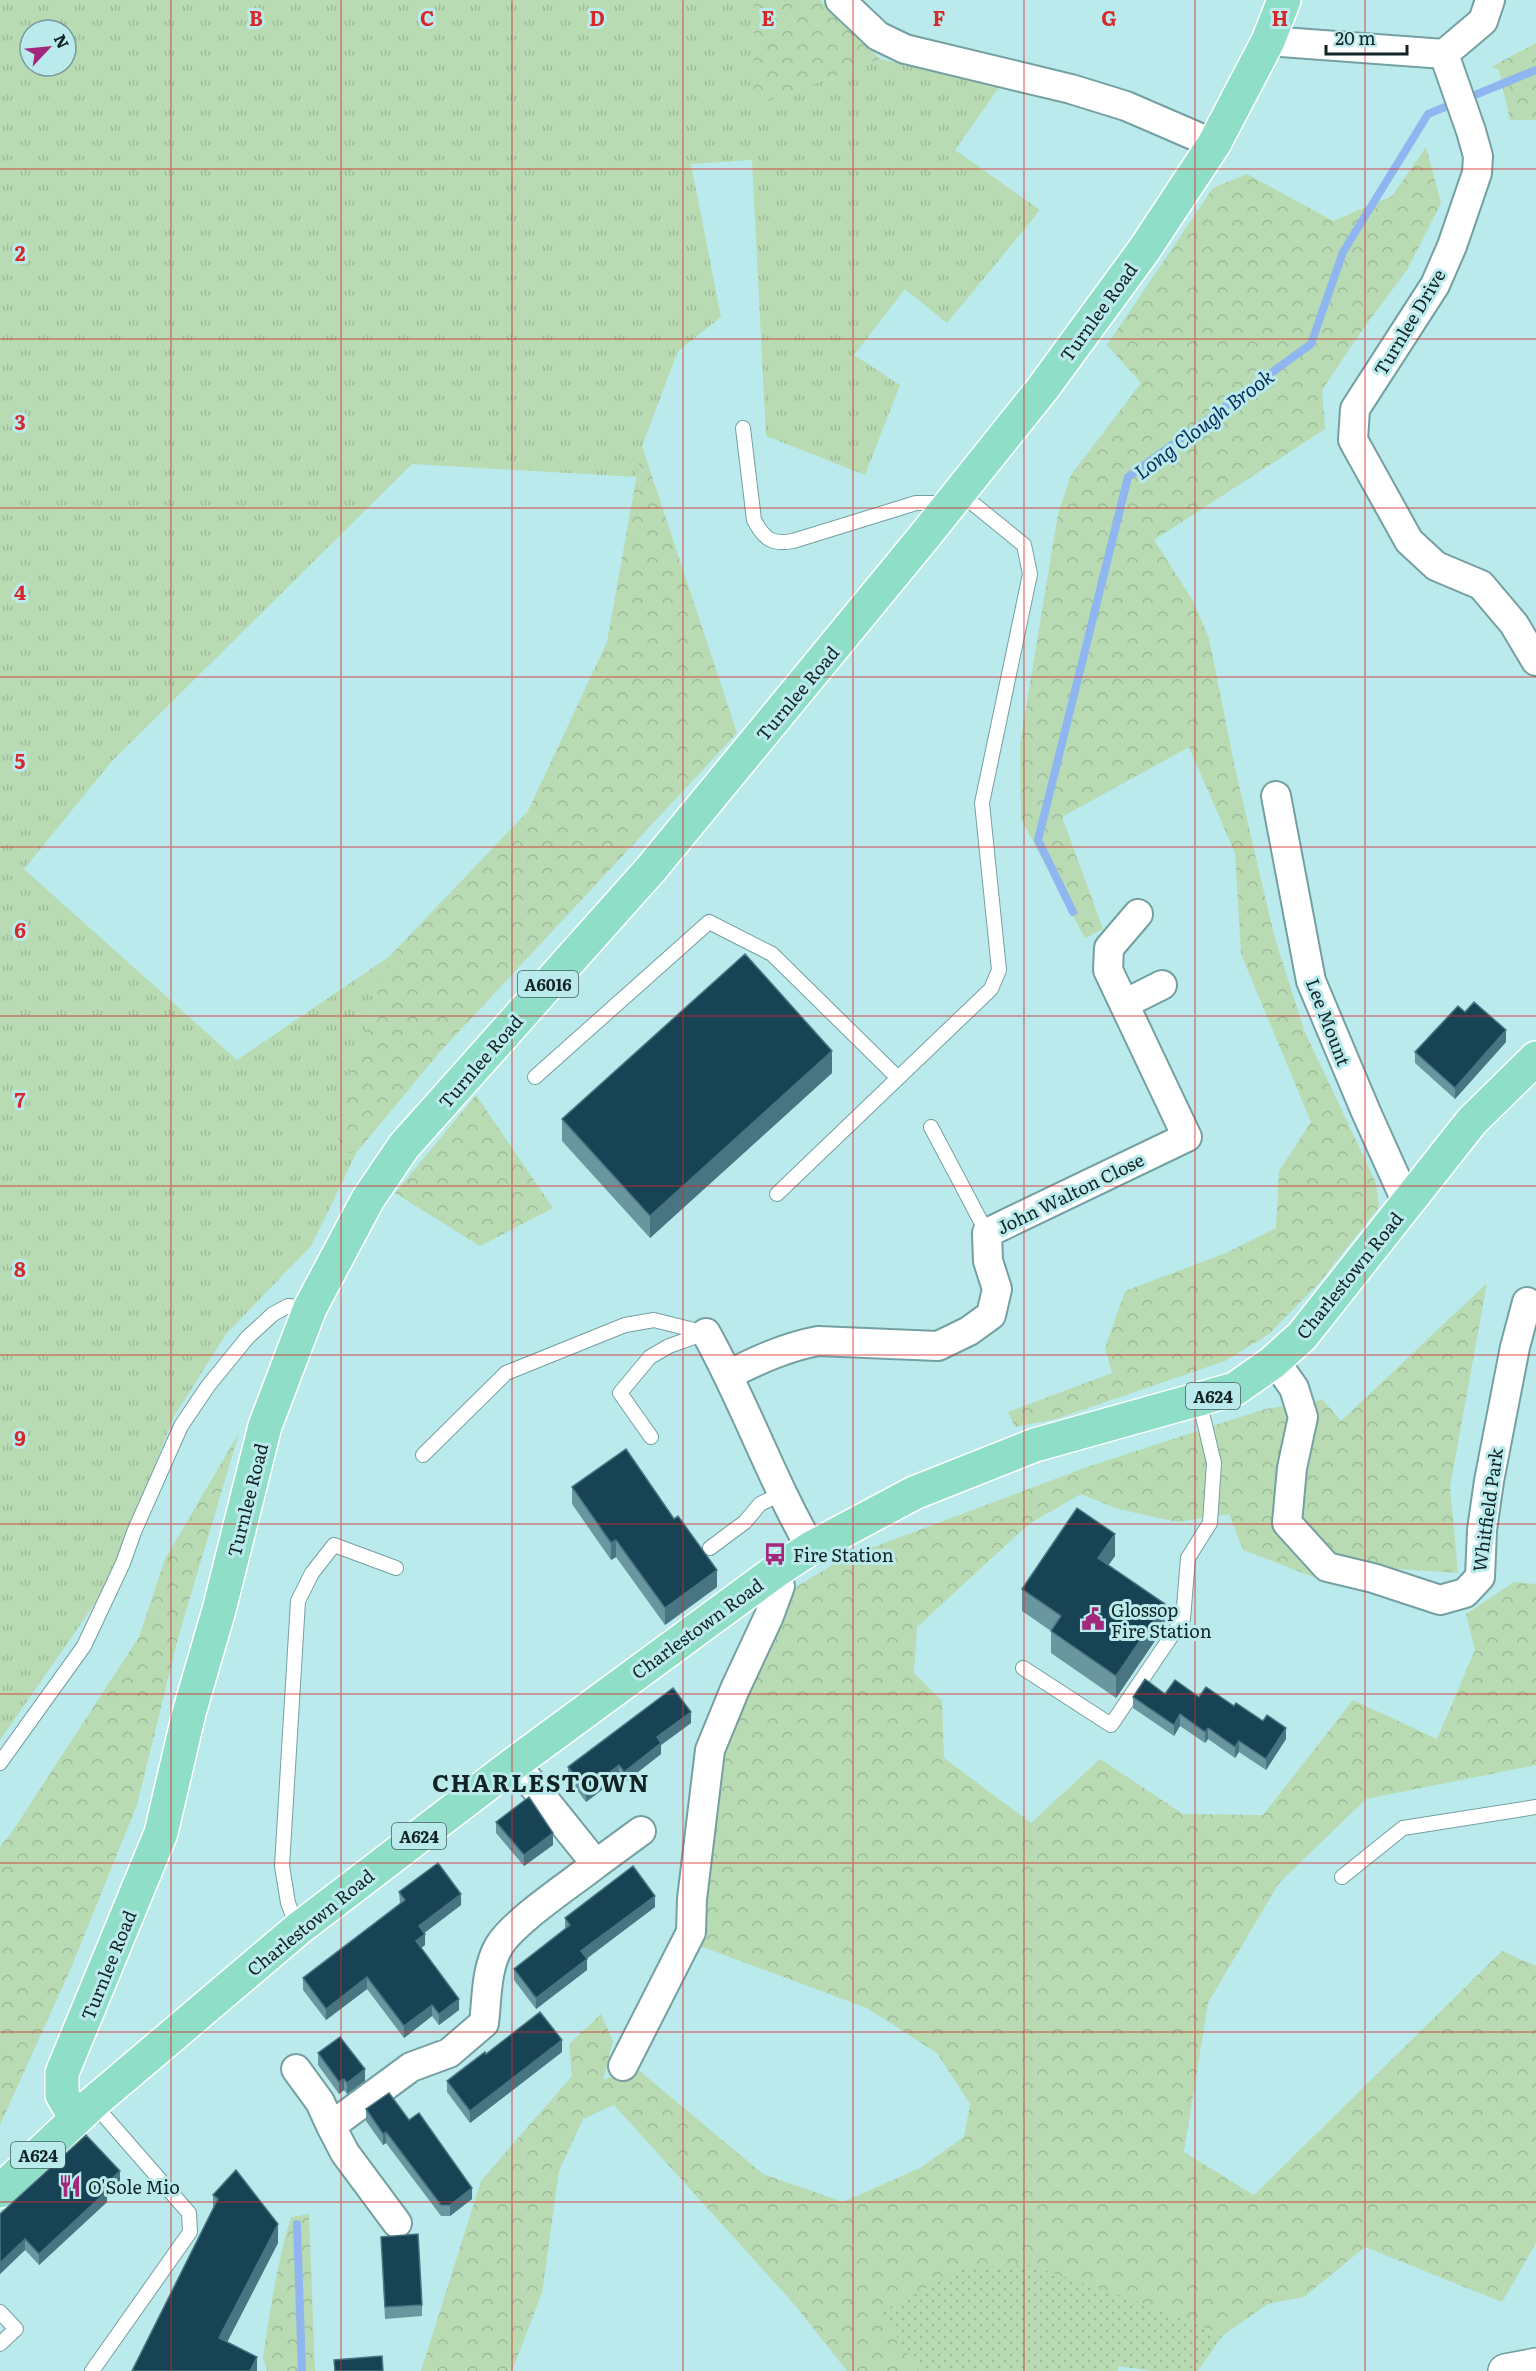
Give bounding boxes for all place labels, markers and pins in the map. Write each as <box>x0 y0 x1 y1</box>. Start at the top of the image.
bus stop icon: Fire Station <box>762 1541 788 1567</box>
place label: Fire Station <box>793 1541 894 1568</box>
place label: Glossop Fire Station <box>1111 1596 1212 1644</box>
public building icon: Glossop Fire Station <box>1080 1606 1106 1632</box>
restaurant icon: O'Sole Mio <box>57 2173 83 2199</box>
place label: O'Sole Mio <box>88 2173 180 2200</box>

